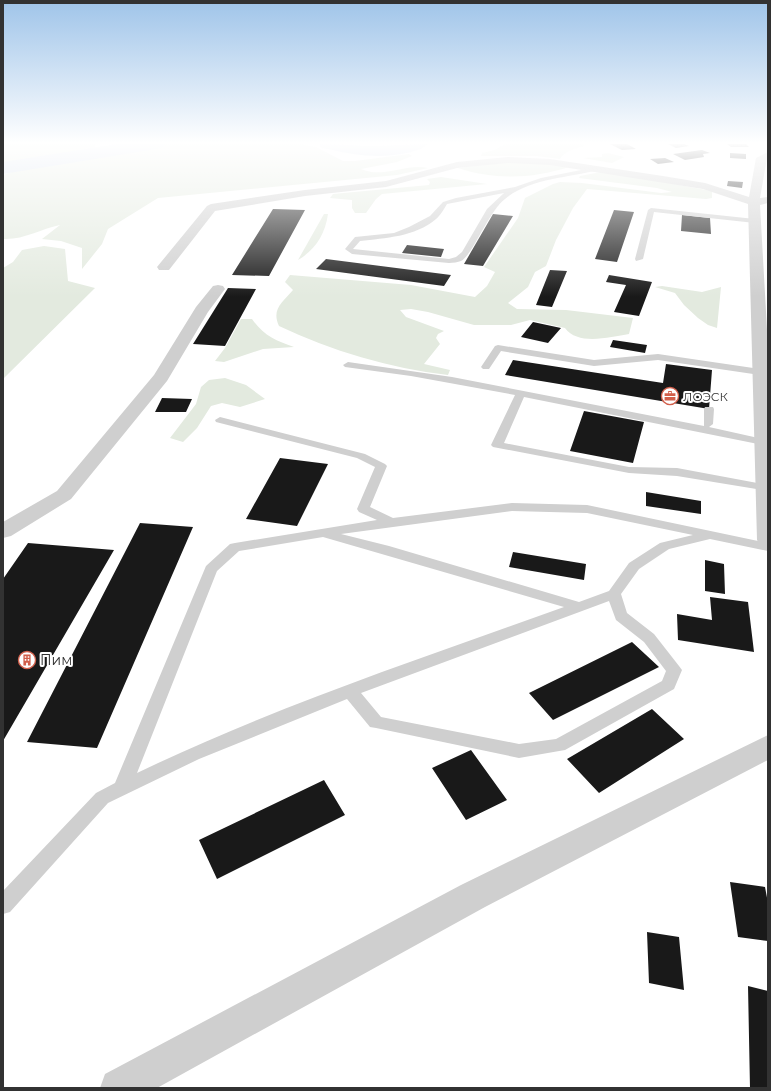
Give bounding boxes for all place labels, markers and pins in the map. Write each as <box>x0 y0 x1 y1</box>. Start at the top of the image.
office icon: ЛОЭСК <box>660 386 680 406</box>
place label: ЛОЭСК <box>683 389 728 404</box>
building icon: Пим <box>17 650 37 670</box>
place label: Пим <box>40 651 72 669</box>

